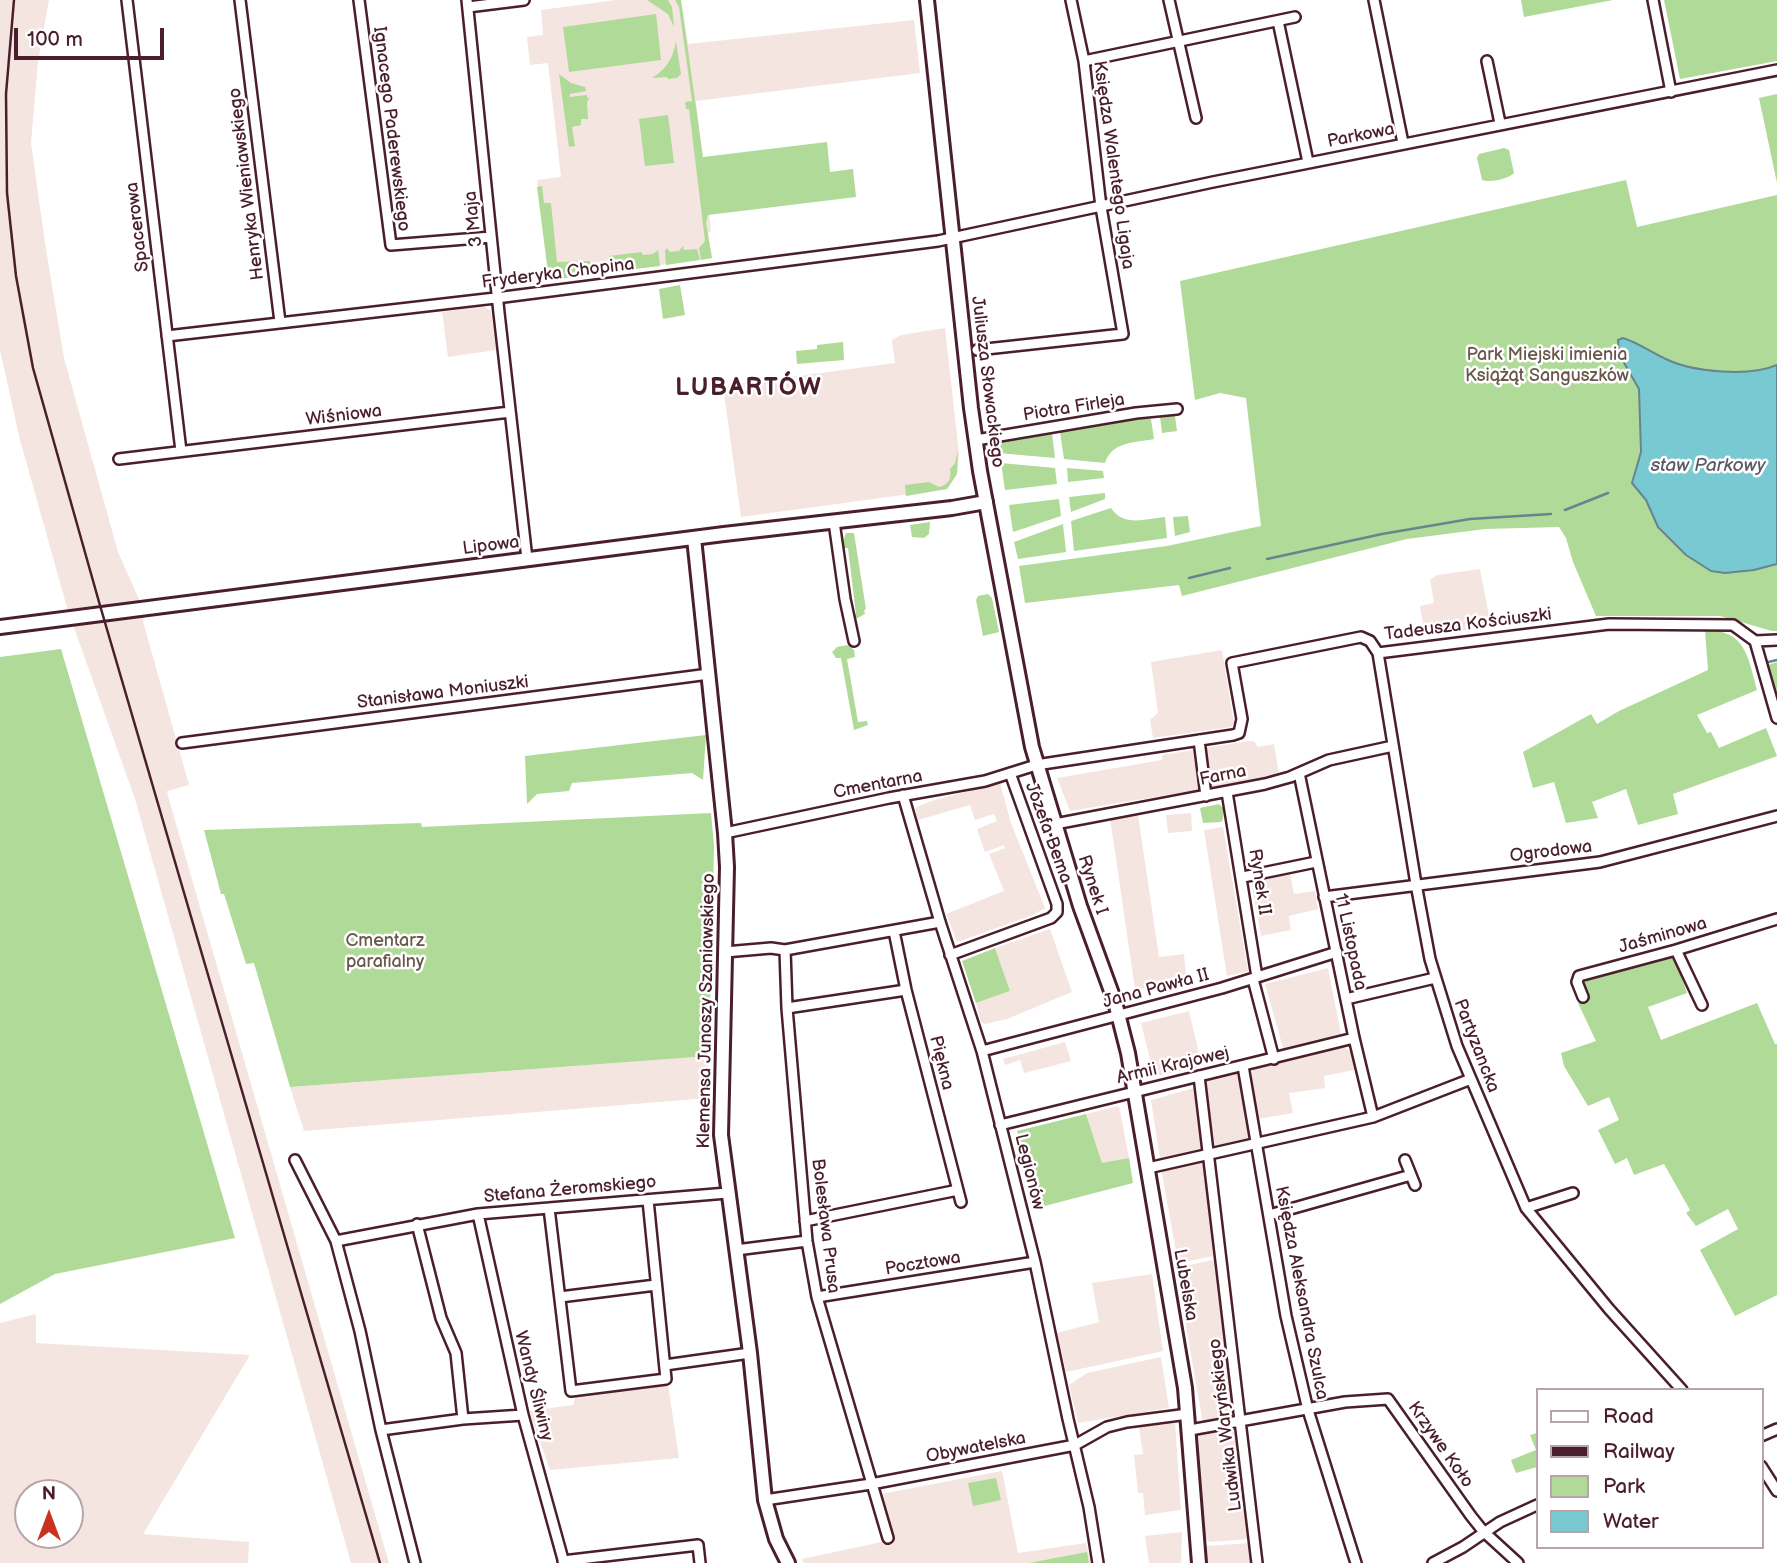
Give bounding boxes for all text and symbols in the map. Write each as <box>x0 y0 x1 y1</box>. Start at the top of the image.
scale bar <box>18 14 168 58</box>
street label: Ignacego Paderewskiego <box>368 25 414 233</box>
text: 100 m <box>27 27 83 52</box>
street label: Księdza Walentego Ligaja <box>1088 59 1138 271</box>
street label: Henryka Wieniawskiego <box>224 87 270 281</box>
street label: Parkowa <box>1326 119 1396 153</box>
street label: Spacerowa <box>122 181 154 273</box>
street label: 3 Maja <box>460 190 488 248</box>
street label: Fryderyka Chopina <box>480 254 636 294</box>
street label: Juliusza Słowackiego <box>966 295 1008 469</box>
park label: Park Miejski imienia Książąt Sanguszków <box>1465 344 1629 386</box>
district label: LUBARTÓW <box>676 375 822 403</box>
street label: Piotra Firleja <box>1022 389 1126 427</box>
street label: Wiśniowa <box>305 401 383 431</box>
water label: staw Parkowy <box>1651 455 1765 477</box>
street label: Lipowa <box>461 532 521 560</box>
street label: Tadeusza Kościuszki <box>1383 604 1553 646</box>
street label: Stanisława Moniuszki <box>356 672 530 714</box>
street label: Farna <box>1198 761 1248 791</box>
street label: Cmentarna <box>832 766 924 804</box>
street label: Józefa Bema <box>1020 779 1076 887</box>
street label: Ogrodowa <box>1509 836 1593 868</box>
street label: Rynek II <box>1243 847 1275 917</box>
street label: Rynek I <box>1072 853 1112 917</box>
street label: Klemensa Junoszy Szaniawskiego <box>694 873 720 1149</box>
street label: 11 Listopada <box>1329 892 1371 992</box>
street label: Jaśminowa <box>1616 913 1710 959</box>
park label: Cmentarz parafialny <box>345 930 425 972</box>
street label: Jana Pawła II <box>1101 964 1211 1014</box>
street label: Partyzancka <box>1448 996 1504 1096</box>
street label: Piękna <box>924 1034 958 1092</box>
street label: Armii Krajowej <box>1115 1043 1231 1089</box>
street label: Legionów <box>1009 1132 1049 1212</box>
street label: Bolesława Prusa <box>806 1157 844 1295</box>
street label: Stefana Żeromskiego <box>483 1172 657 1208</box>
street label: Księdza Aleksandra Szulca <box>1270 1184 1332 1402</box>
street label: Pocztowa <box>884 1247 962 1281</box>
street label: Lubelska <box>1168 1247 1202 1323</box>
street label: Wandy Śliwiny <box>509 1329 557 1443</box>
street label: Ludwika Waryńskiego <box>1205 1337 1247 1513</box>
legend <box>1536 1388 1763 1549</box>
street label: Krzywe Koło <box>1402 1398 1478 1492</box>
text: Road <box>1603 1404 1654 1429</box>
street label: Obywatelska <box>924 1428 1028 1468</box>
text: Railway <box>1603 1439 1675 1464</box>
text: Park <box>1603 1474 1645 1499</box>
north arrow <box>14 1479 84 1549</box>
text: N <box>42 1483 56 1506</box>
text: Water <box>1603 1509 1659 1534</box>

